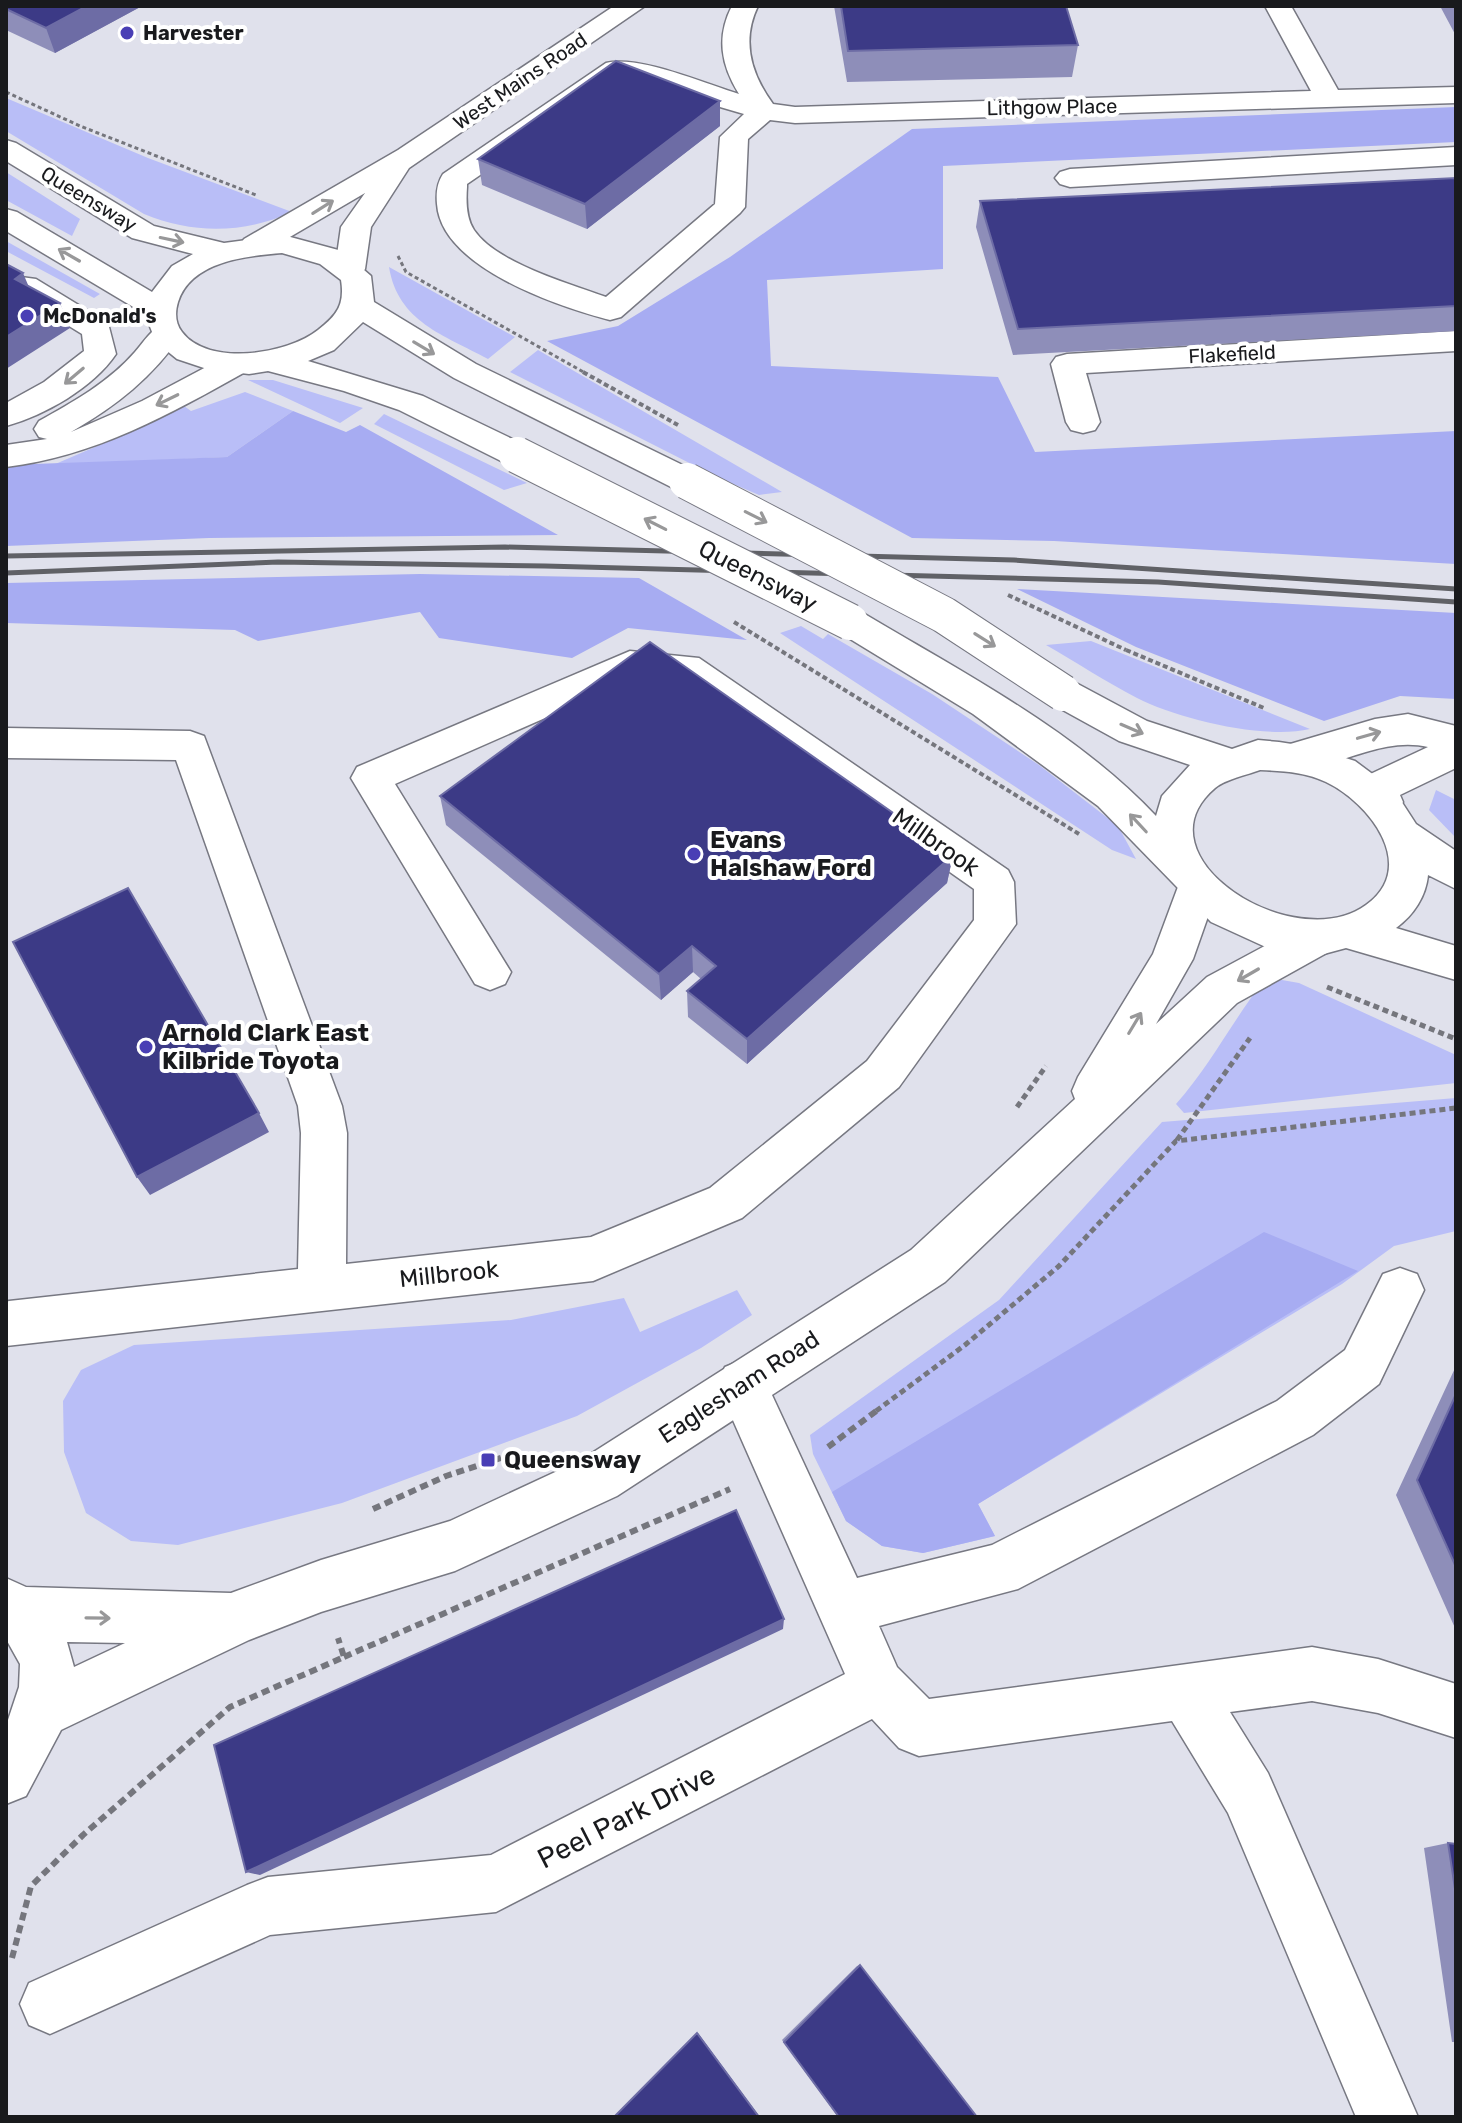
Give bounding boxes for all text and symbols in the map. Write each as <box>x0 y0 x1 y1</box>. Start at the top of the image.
place label: Harvester <box>143 21 243 45</box>
marker: Harvester <box>118 24 136 42</box>
street label: West Mains Road <box>449 27 591 135</box>
street label: Lithgow Place <box>986 94 1118 120</box>
street label: Queensway <box>37 161 141 237</box>
one-way arrow <box>311 198 333 215</box>
one-way arrow <box>158 233 184 248</box>
one-way arrow <box>58 246 82 262</box>
place label: McDonald's <box>43 304 156 328</box>
marker: McDonald's <box>18 307 36 325</box>
one-way arrow <box>412 340 435 356</box>
street label: Flakefield <box>1188 340 1276 368</box>
one-way arrow <box>64 367 85 385</box>
one-way arrow <box>155 393 179 408</box>
one-way arrow <box>744 509 768 525</box>
one-way arrow <box>644 516 668 531</box>
street label: Queensway <box>694 534 822 618</box>
one-way arrow <box>973 632 995 649</box>
one-way arrow <box>1119 723 1144 738</box>
one-way arrow <box>1356 727 1382 742</box>
street label: Millbrook <box>887 802 985 882</box>
one-way arrow <box>1129 813 1147 833</box>
place label: Evans Halshaw Ford <box>710 826 872 882</box>
marker: Evans Halshaw Ford <box>685 845 703 863</box>
one-way arrow <box>1237 967 1260 983</box>
one-way arrow <box>1127 1012 1143 1035</box>
place label: Arnold Clark East Kilbride Toyota <box>162 1019 369 1075</box>
marker: Arnold Clark East Kilbride Toyota <box>137 1038 155 1056</box>
street label: Millbrook <box>398 1255 501 1293</box>
street label: Eaglesham Road <box>654 1325 824 1449</box>
place label: Queensway <box>504 1446 641 1474</box>
marker: Queensway <box>479 1451 497 1469</box>
one-way arrow <box>84 1610 111 1626</box>
street label: Peel Park Drive <box>532 1757 721 1875</box>

